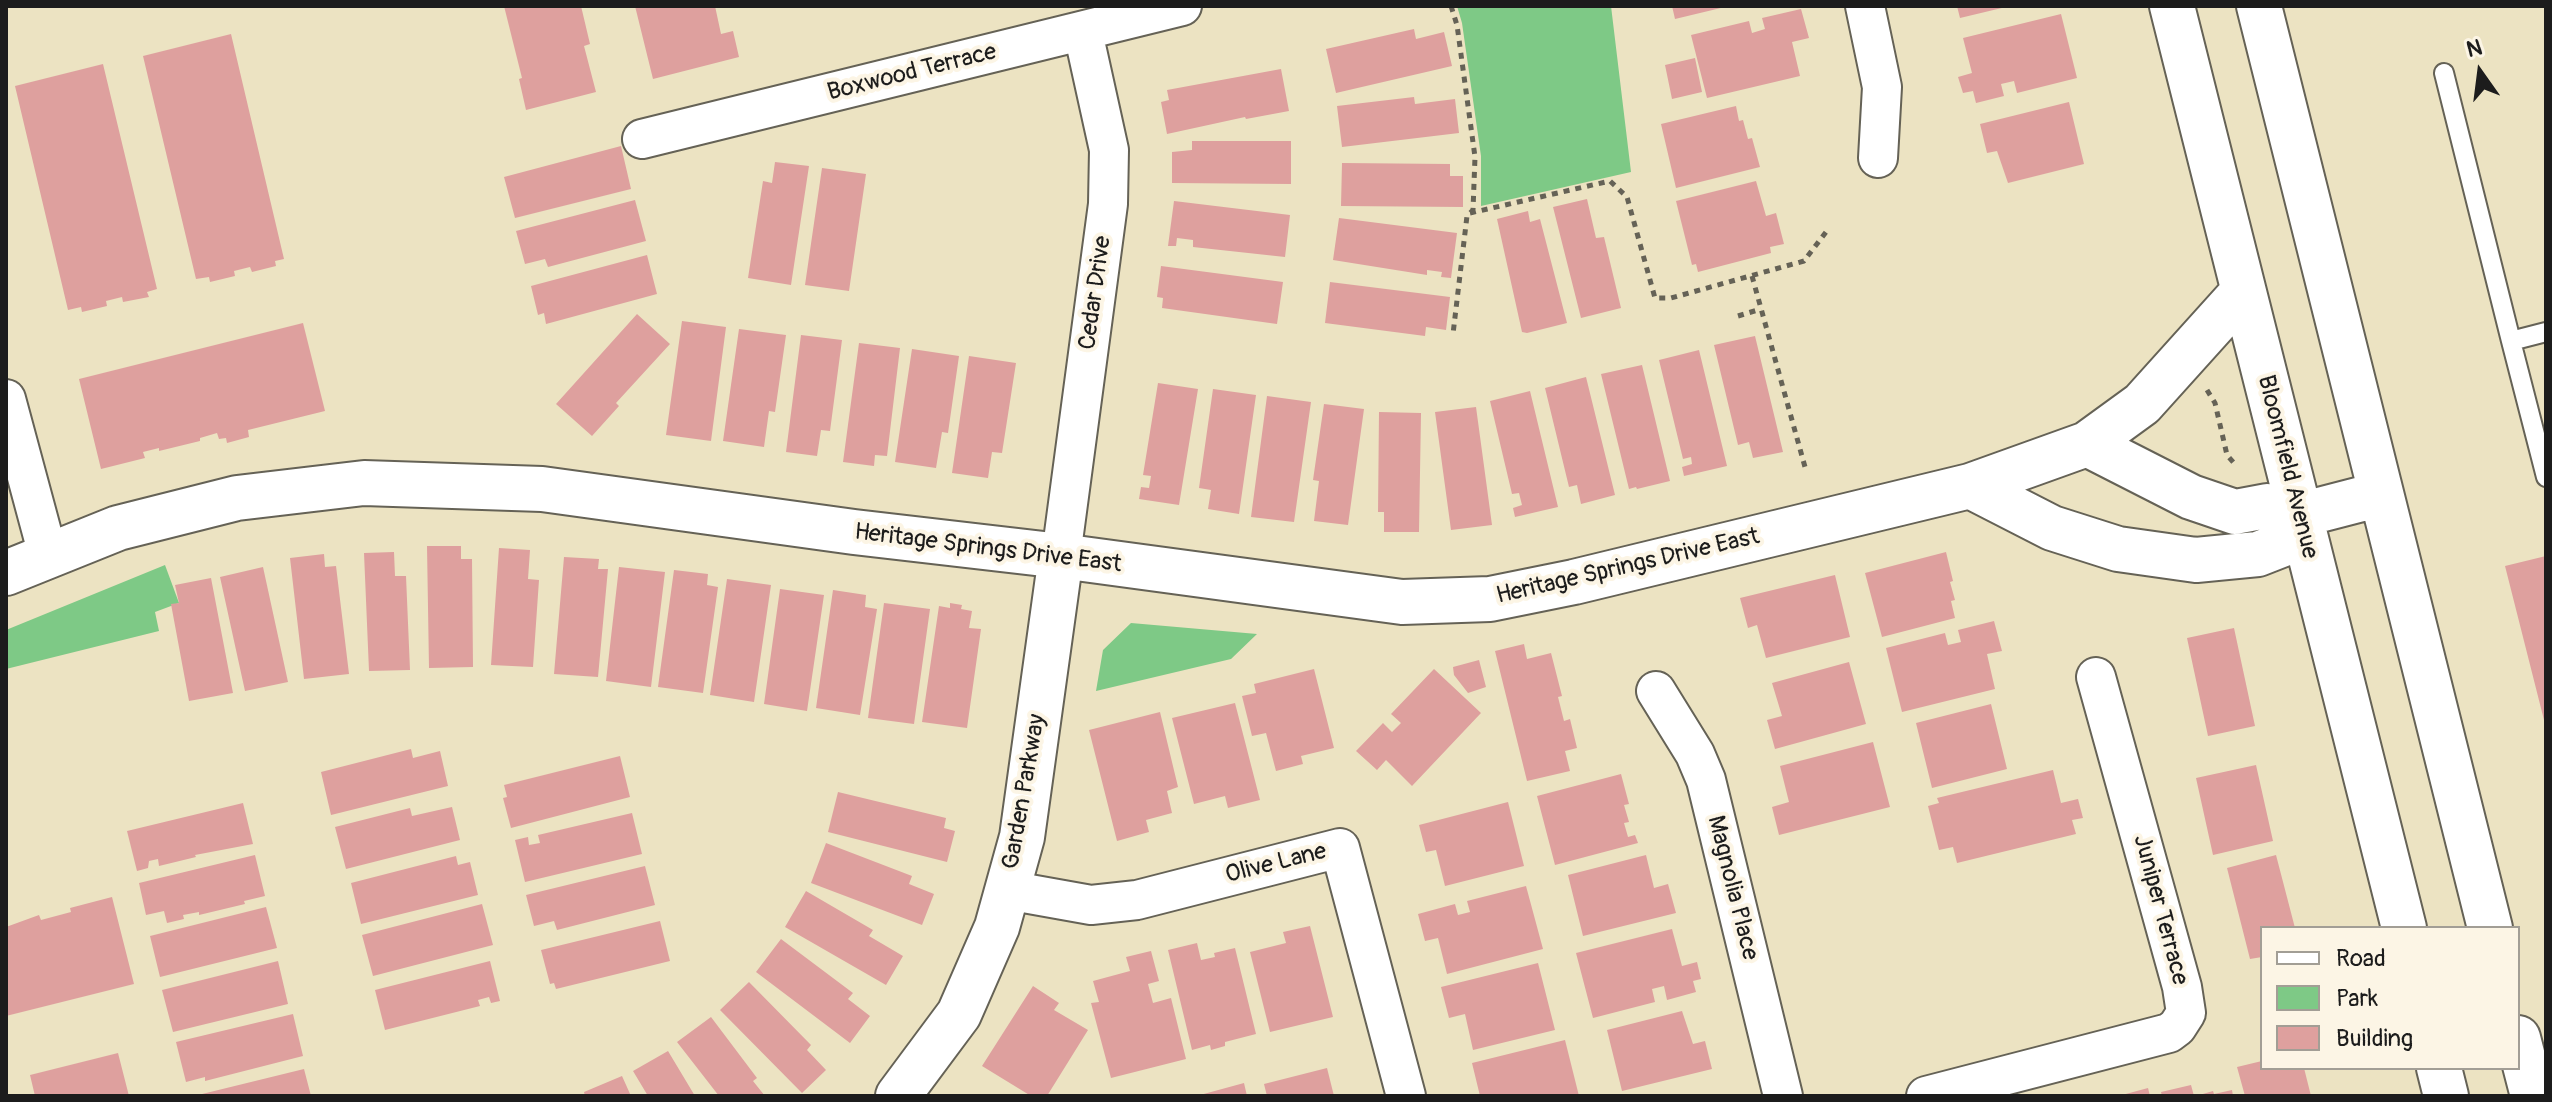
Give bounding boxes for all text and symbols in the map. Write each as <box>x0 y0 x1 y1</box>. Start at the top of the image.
north arrow <box>2440 32 2520 112</box>
text: N <box>2464 33 2485 64</box>
street label: Boxwood Terrace <box>824 38 1000 108</box>
street label: Cedar Drive <box>1074 234 1118 352</box>
street label: Bloomfield Avenue <box>2250 372 2324 562</box>
street label: Heritage Springs Drive East <box>853 518 1123 580</box>
street label: Heritage Springs Drive East <box>1494 523 1762 611</box>
street label: Garden Parkway <box>997 712 1053 872</box>
street label: Magnolia Place <box>1700 813 1764 963</box>
street label: Juniper Terrace <box>2126 832 2194 988</box>
street label: Olive Lane <box>1222 838 1330 890</box>
legend <box>2260 926 2520 1070</box>
text: Road <box>2336 944 2386 973</box>
text: Park <box>2336 984 2378 1013</box>
text: Building <box>2336 1024 2413 1053</box>

